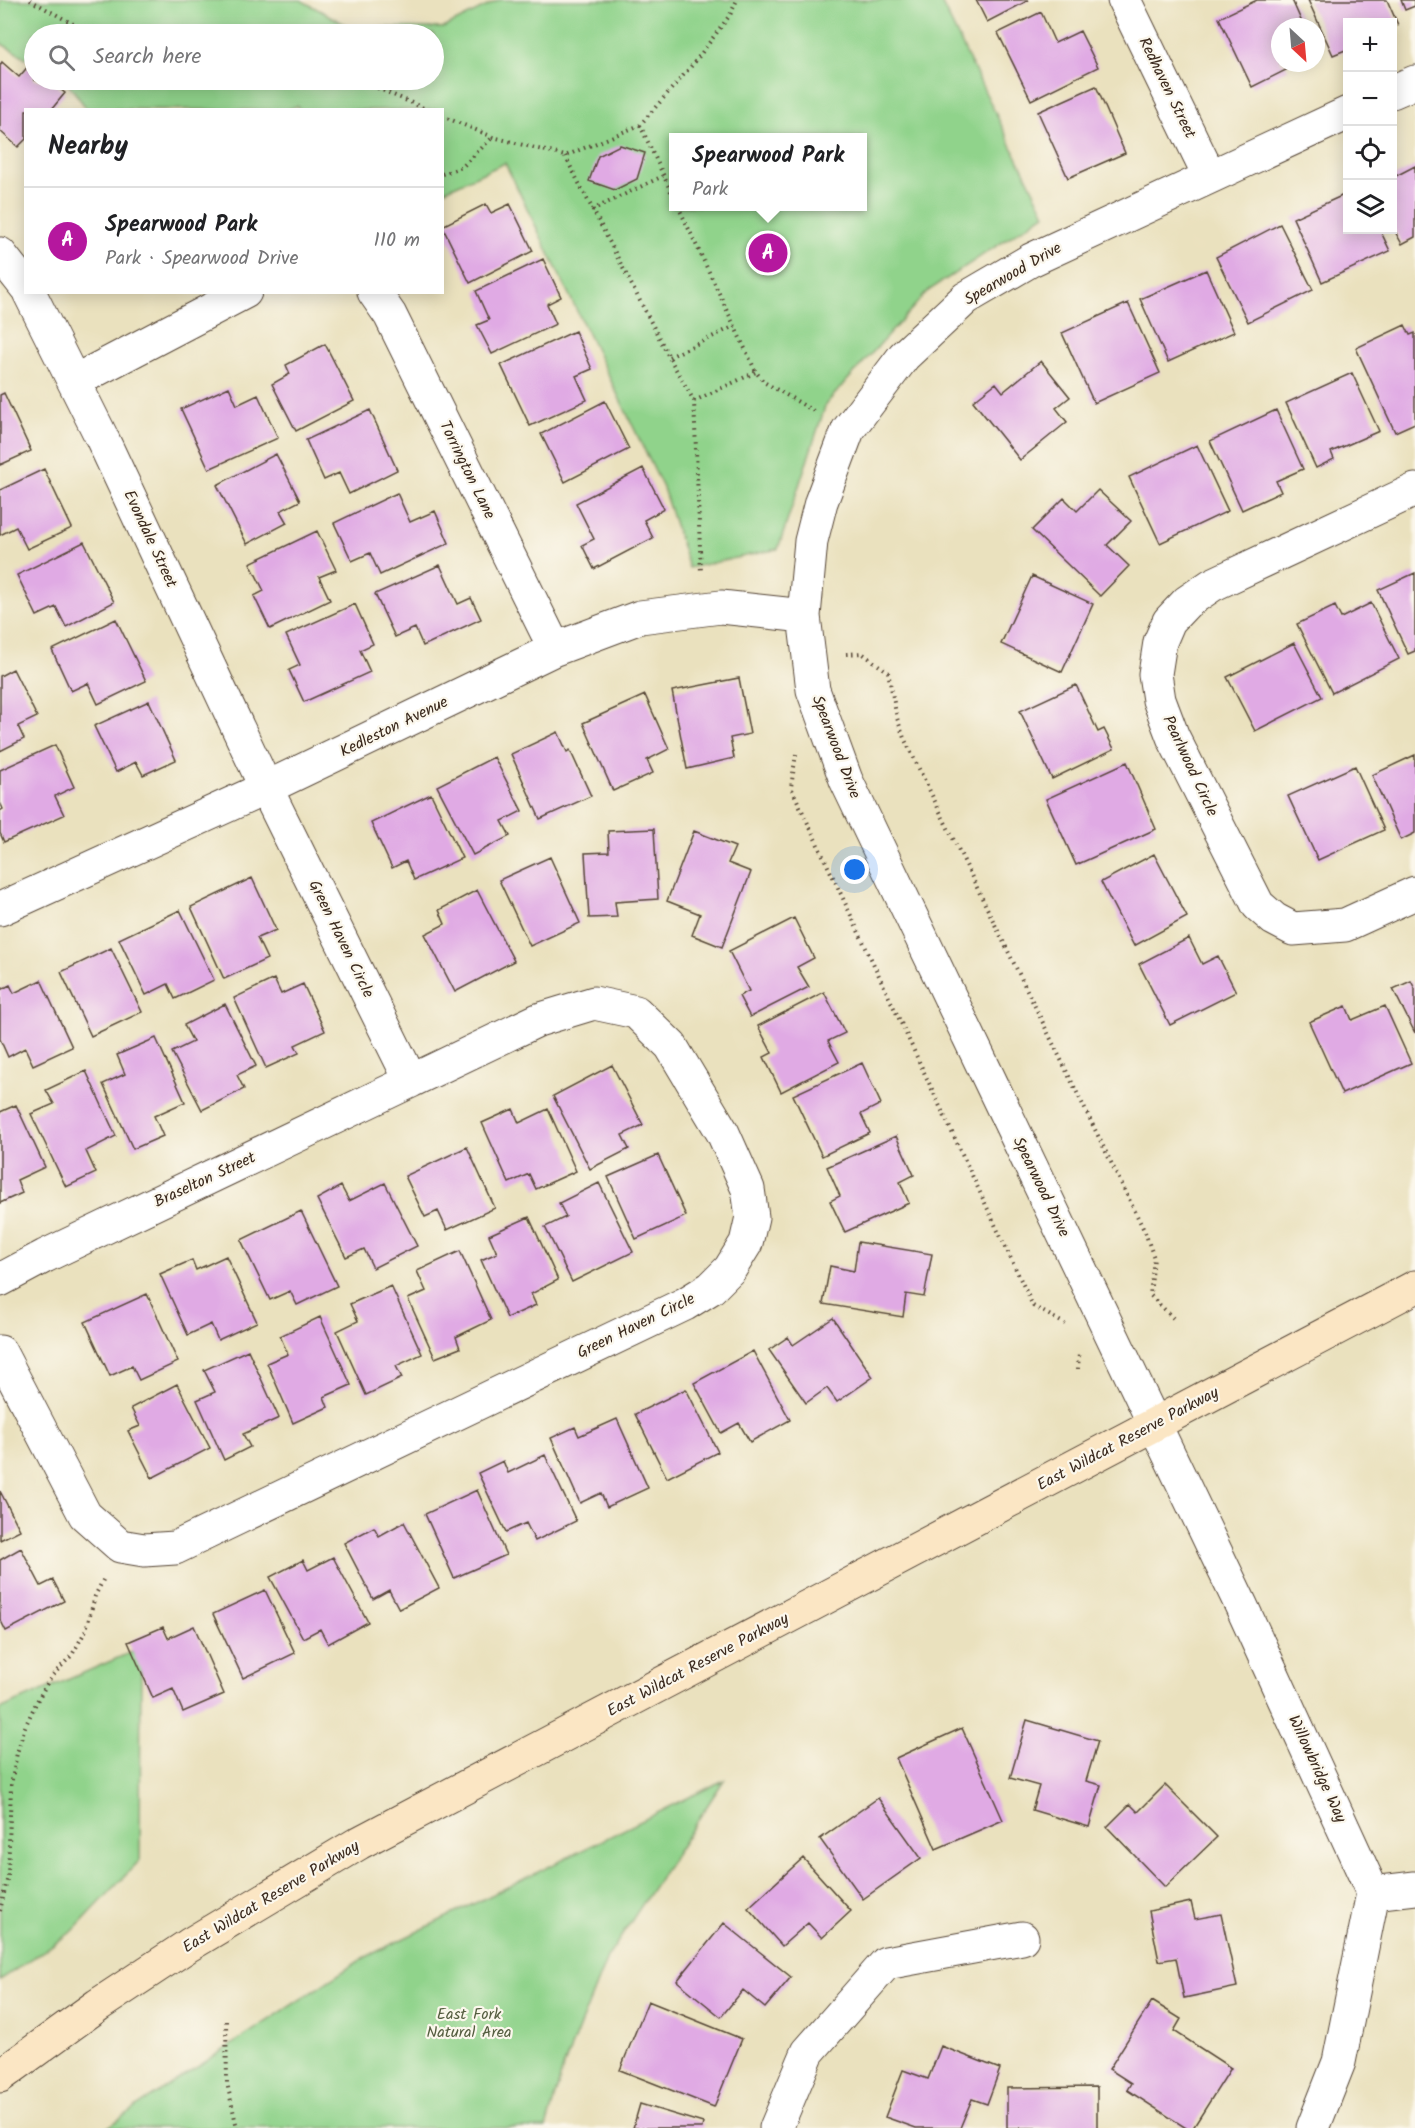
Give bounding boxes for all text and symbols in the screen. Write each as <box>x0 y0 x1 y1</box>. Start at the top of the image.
north arrow <box>1271 18 1325 72</box>
map controls <box>1343 18 1397 234</box>
button: + <box>1343 18 1397 72</box>
search box <box>24 24 444 90</box>
street label: Redhaven Street <box>1132 33 1203 144</box>
text: Search here <box>93 40 201 75</box>
icon: search <box>45 41 78 74</box>
button: − <box>1343 72 1397 126</box>
text: Nearby <box>48 126 128 168</box>
button: locate <box>1343 126 1397 180</box>
popup <box>669 133 867 211</box>
text: Spearwood Park <box>692 139 844 174</box>
text: Park <box>692 174 728 206</box>
button: layers <box>1343 180 1397 234</box>
text: Spearwood Park <box>105 208 257 243</box>
text: A <box>61 225 74 257</box>
text: 110 m <box>374 225 420 257</box>
pin: A <box>748 230 788 276</box>
street label: Spearwood Drive <box>959 236 1067 312</box>
text: Park · Spearwood Drive <box>105 243 299 275</box>
street label: Torrington Lane <box>432 417 502 523</box>
street label: Evondale Street <box>116 486 184 593</box>
street label: Kedleston Avenue <box>335 690 453 764</box>
street label: Spearwood Drive <box>805 692 867 802</box>
street label: Pearlwood Circle <box>1156 711 1224 821</box>
your location <box>840 855 869 884</box>
street label: Green Haven Circle <box>302 876 380 1002</box>
street label: Spearwood Drive <box>1006 1132 1076 1242</box>
street label: Braselton Street <box>150 1145 261 1215</box>
street label: Green Haven Circle <box>573 1287 699 1365</box>
street label: East Wildcat Reserve Parkway <box>1033 1380 1224 1498</box>
street label: East Wildcat Reserve Parkway <box>603 1606 794 1724</box>
street label: Willowbridge Way <box>1281 1711 1353 1827</box>
street label: East Wildcat Reserve Parkway <box>178 1834 365 1960</box>
park label: East Fork Natural Area <box>426 2002 512 2045</box>

